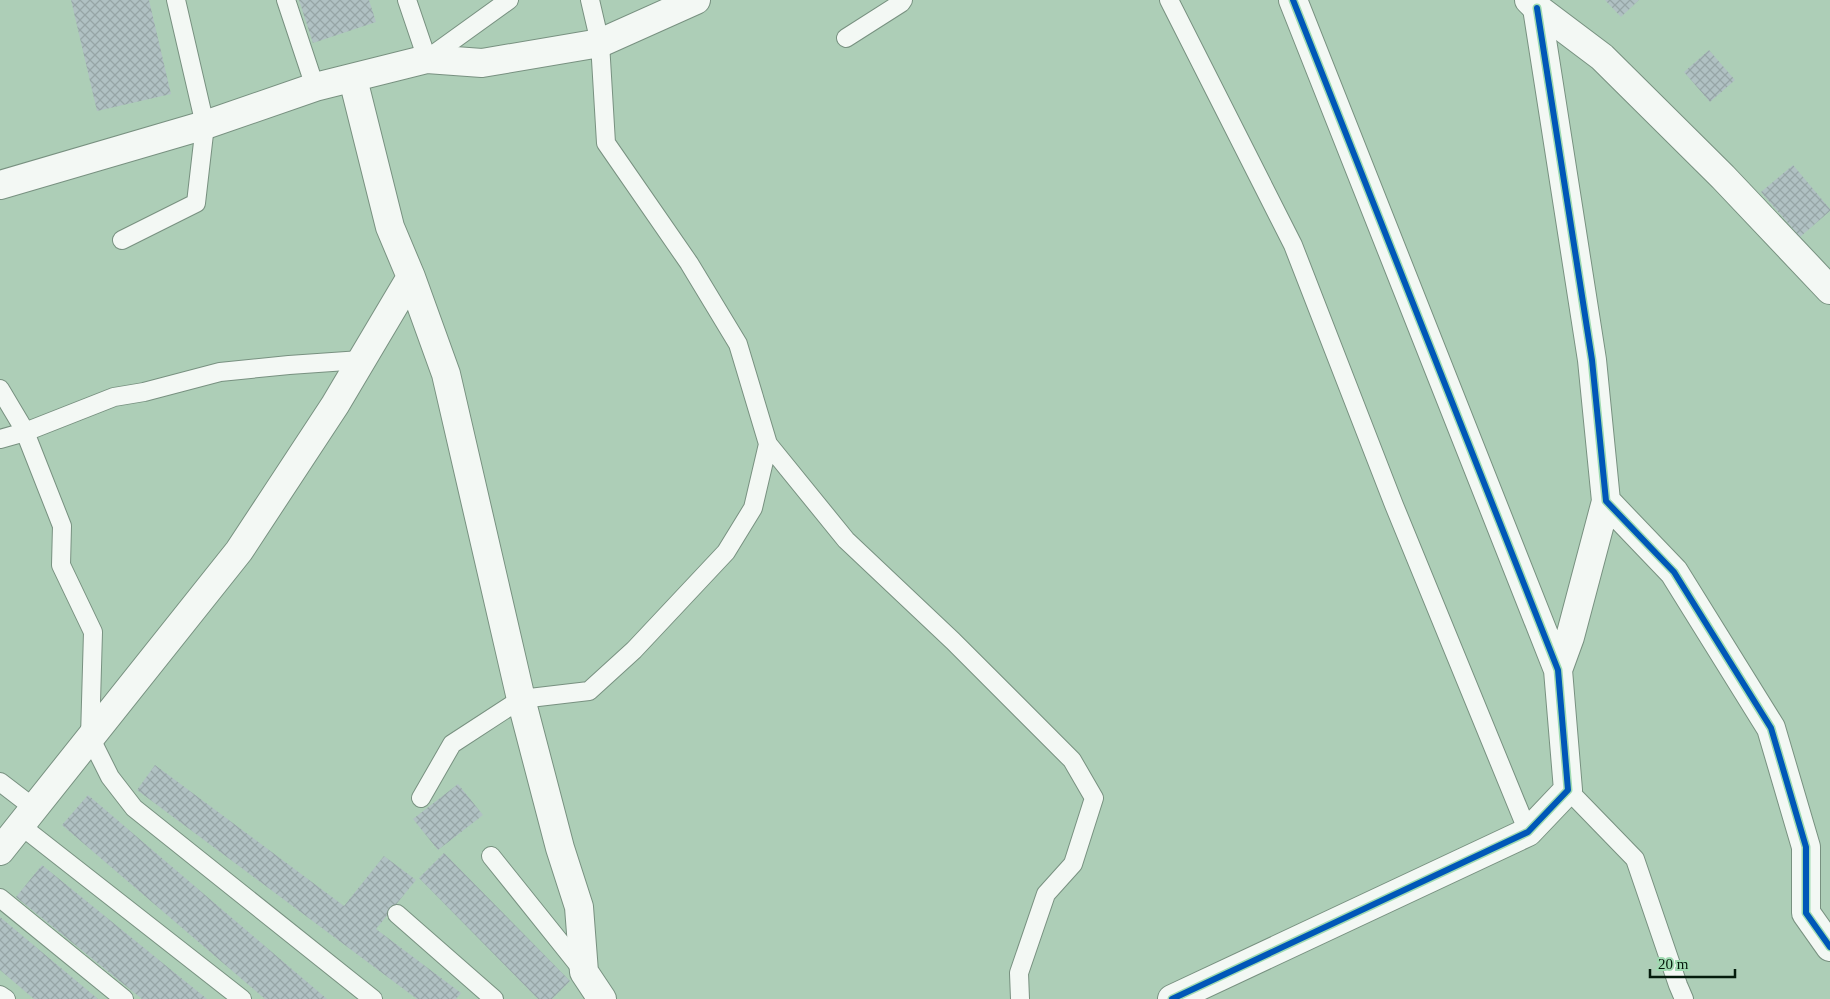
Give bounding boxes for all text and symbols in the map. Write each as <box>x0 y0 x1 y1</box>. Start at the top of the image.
scale bar <box>1650 946 1735 978</box>
text: 20 m <box>1658 956 1689 972</box>

